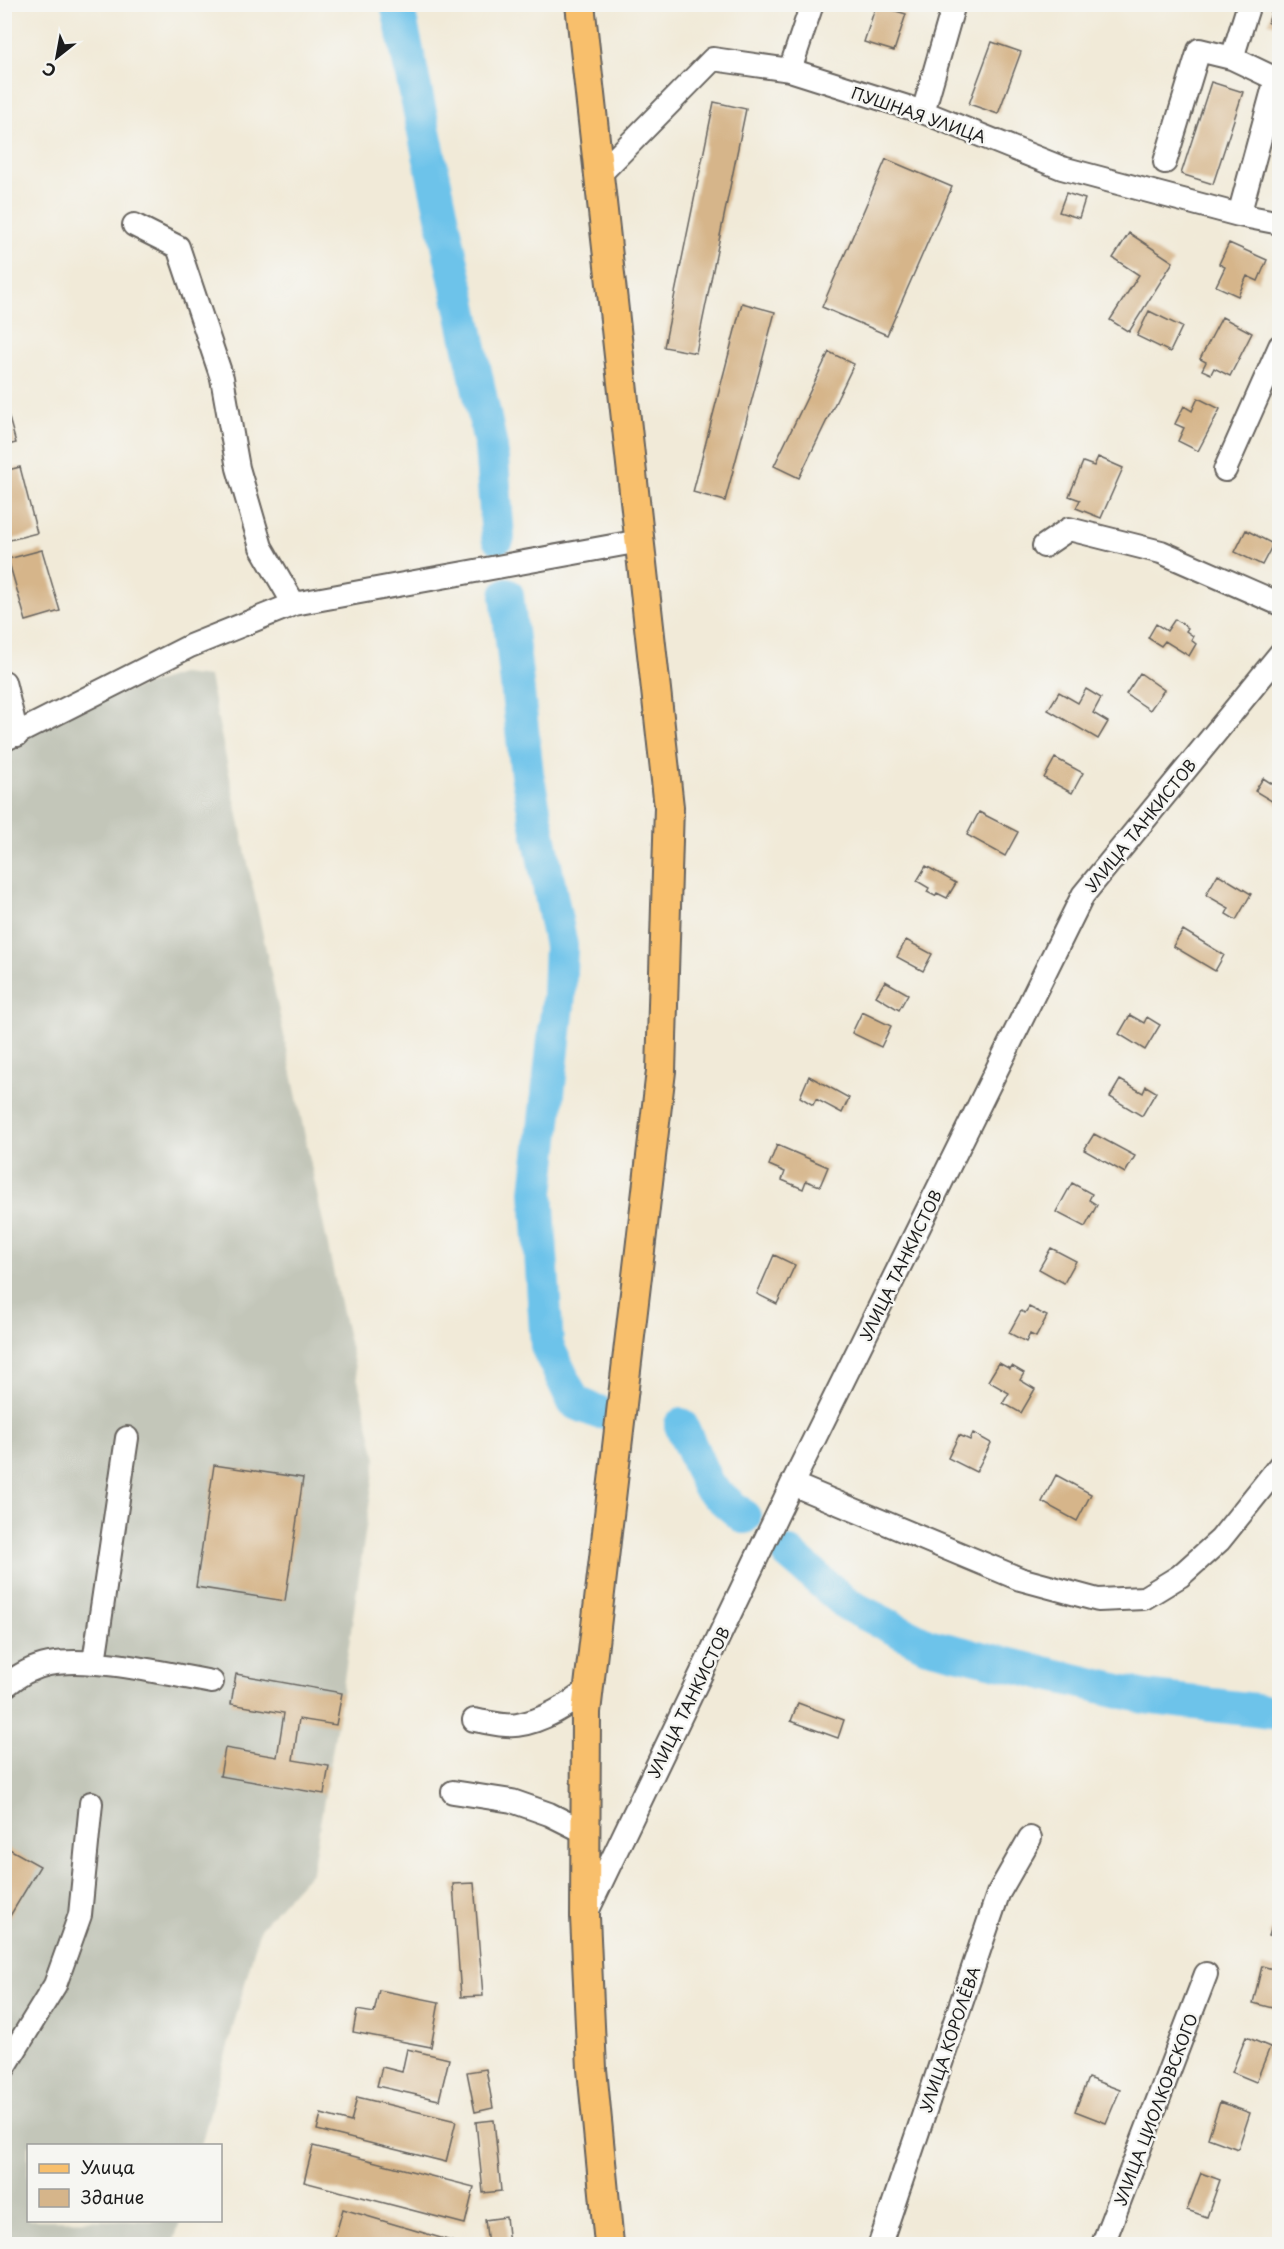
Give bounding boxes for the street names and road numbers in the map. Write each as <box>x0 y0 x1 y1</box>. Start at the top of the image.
street label: ПУШНАЯ УЛИЦА <box>848 80 990 148</box>
street label: УЛИЦА ТАНКИСТОВ <box>1079 753 1201 897</box>
street label: УЛИЦА ТАНКИСТОВ <box>853 1185 947 1345</box>
street label: УЛИЦА ТАНКИСТОВ <box>641 1622 735 1782</box>
street label: УЛИЦА КОРОЛЁВА <box>913 1962 985 2115</box>
street label: УЛИЦА ЦИОЛКОВСКОГО <box>1107 2010 1203 2208</box>

